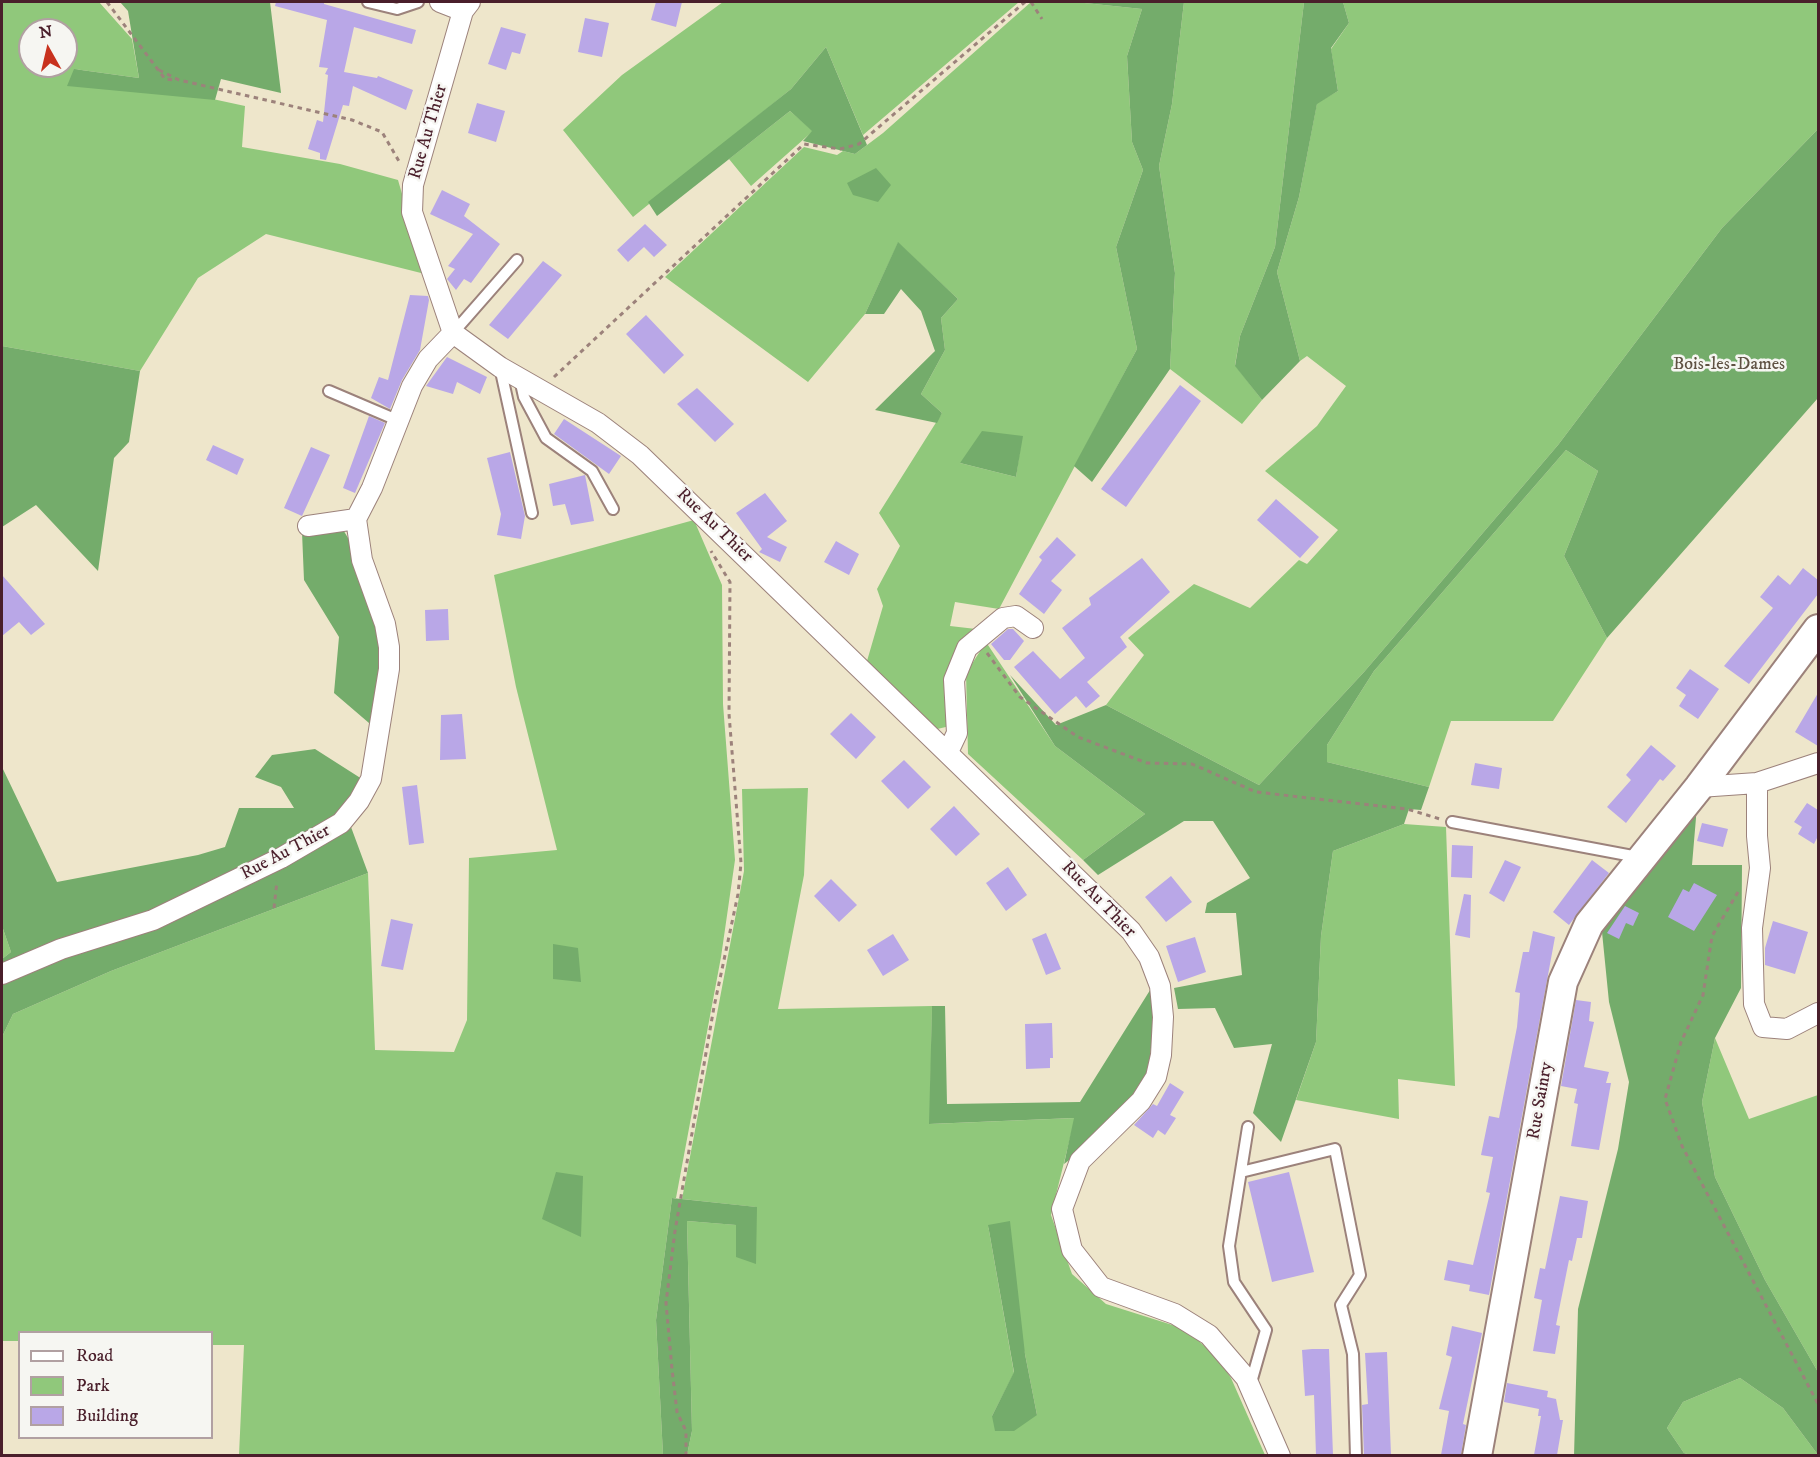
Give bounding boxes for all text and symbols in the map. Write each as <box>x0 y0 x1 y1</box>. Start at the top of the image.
north arrow <box>18 18 78 78</box>
text: N <box>38 21 54 43</box>
street label: Rue Au Thier <box>405 82 453 182</box>
park label: Bois-les-Dames <box>1673 354 1785 376</box>
street label: Rue Au Thier <box>671 484 757 568</box>
street label: Rue Au Thier <box>238 820 334 886</box>
street label: Rue Au Thier <box>1056 857 1140 943</box>
street label: Rue Sainry <box>1524 1061 1558 1141</box>
legend <box>18 1331 213 1439</box>
text: Road <box>76 1345 113 1367</box>
text: Park <box>76 1375 110 1397</box>
text: Building <box>76 1405 138 1427</box>

